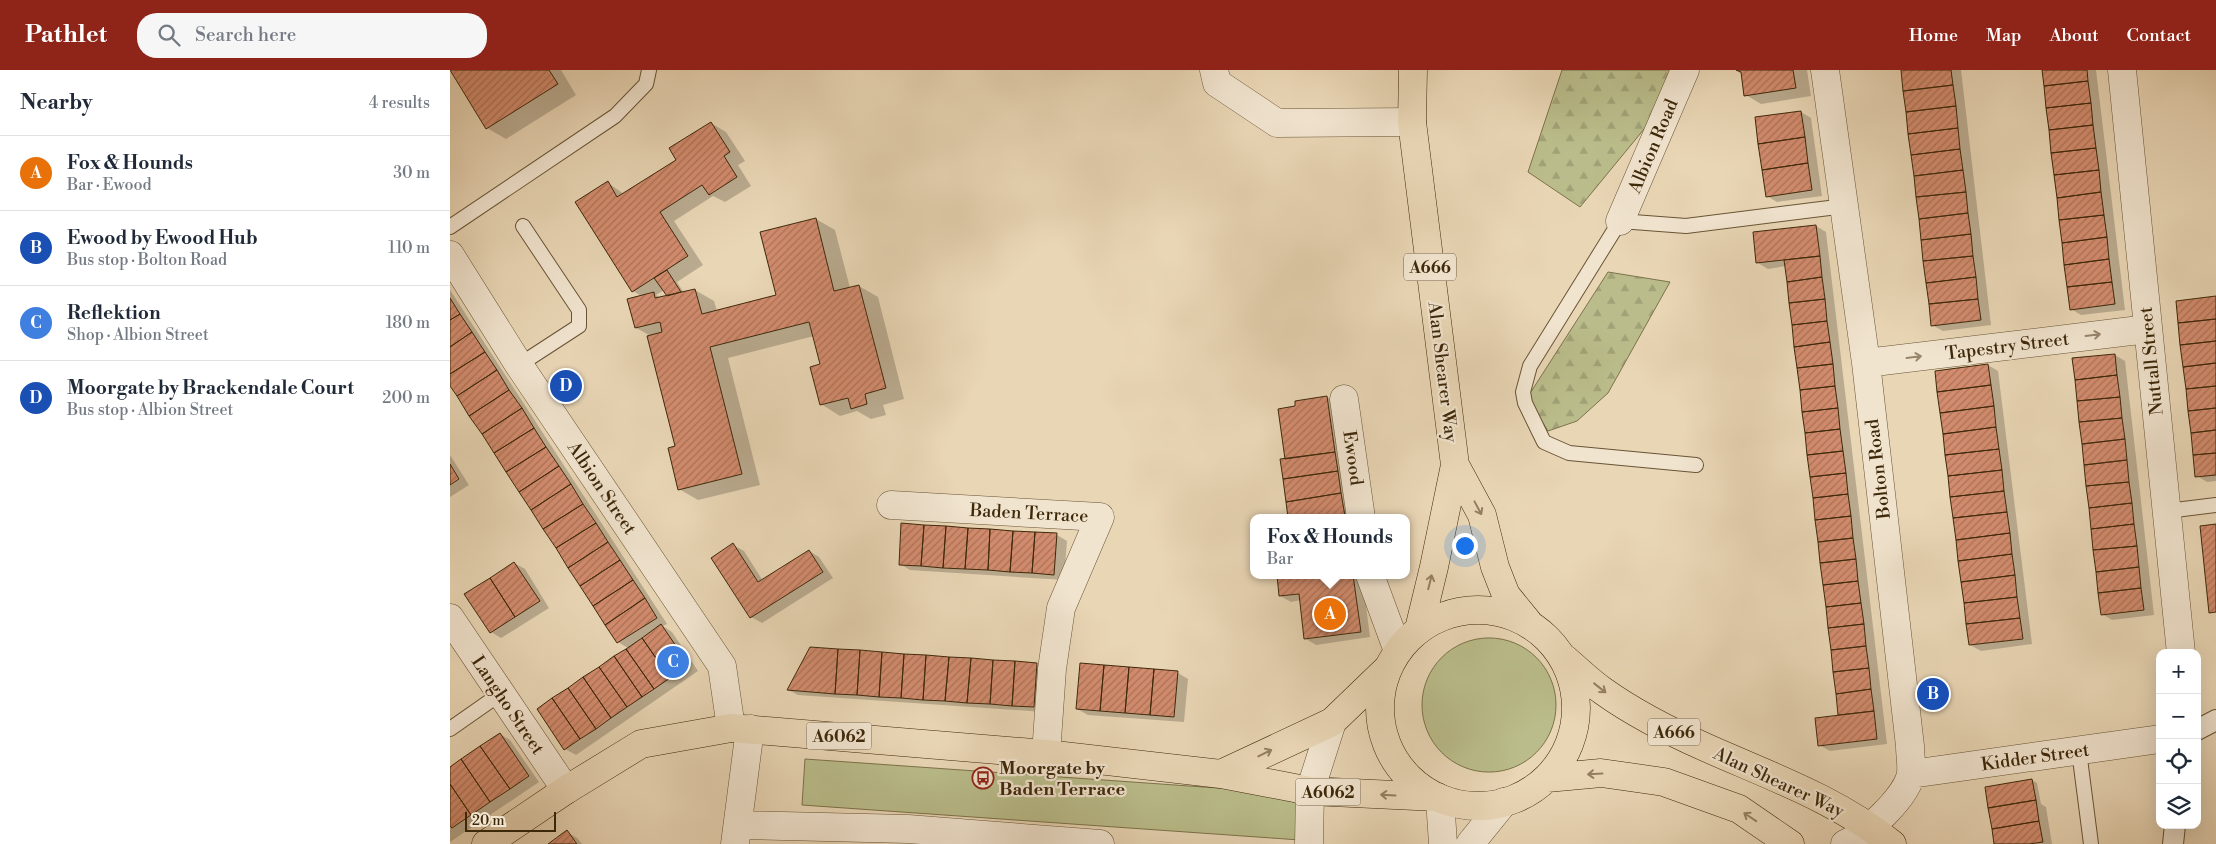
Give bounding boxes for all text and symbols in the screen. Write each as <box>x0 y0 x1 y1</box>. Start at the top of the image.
search box <box>137 13 487 58</box>
text: Pathlet <box>25 20 107 50</box>
icon: search <box>155 21 183 49</box>
text: Search here <box>195 23 296 47</box>
text: Home <box>1909 24 1958 47</box>
text: Map <box>1986 24 2022 47</box>
text: About <box>2050 24 2099 47</box>
text: Contact <box>2127 24 2191 47</box>
text: Nearby <box>20 90 93 116</box>
text: 4 results <box>369 93 430 113</box>
street label: Albion Road <box>1623 95 1684 198</box>
text: Fox & Hounds <box>67 151 193 175</box>
text: A <box>30 163 42 183</box>
text: 30 m <box>393 163 430 183</box>
text: Bar · Ewood <box>67 175 151 195</box>
text: Ewood by Ewood Hub <box>67 226 258 250</box>
text: B <box>30 238 42 258</box>
text: 110 m <box>388 238 430 258</box>
text: Bus stop · Bolton Road <box>67 250 227 270</box>
road number: A666 <box>1404 253 1456 280</box>
street label: Alan Shearer Way <box>1422 299 1463 444</box>
text: Reflektion <box>67 301 161 325</box>
street label: Nuttall Street <box>2134 305 2169 416</box>
text: C <box>30 313 42 333</box>
text: 180 m <box>386 313 430 333</box>
text: Shop · Albion Street <box>67 325 209 345</box>
street label: Tapestry Street <box>1944 327 2071 365</box>
one-way arrow <box>2084 330 2100 340</box>
one-way arrow <box>1906 352 1922 362</box>
pin: D <box>550 367 582 405</box>
text: Moorgate by Brackendale Court <box>67 376 354 400</box>
text: D <box>30 388 42 408</box>
text: 200 m <box>382 388 430 408</box>
text: Bus stop · Albion Street <box>67 400 233 420</box>
street label: Bolton Road <box>1861 417 1896 521</box>
street label: Ewood <box>1337 429 1368 488</box>
street label: Albion Street <box>561 437 641 540</box>
street label: Baden Terrace <box>968 499 1089 528</box>
one-way arrow <box>1473 500 1483 515</box>
popup <box>1250 514 1410 579</box>
text: Fox & Hounds <box>1267 525 1393 549</box>
your location <box>1452 533 1478 559</box>
text: Bar <box>1267 549 1293 569</box>
one-way arrow <box>1426 575 1436 591</box>
pin: A <box>1314 595 1346 633</box>
pin: C <box>657 643 689 681</box>
map controls <box>2156 649 2201 829</box>
button: + <box>2156 649 2201 694</box>
street label: Langho Street <box>466 651 549 760</box>
pin: B <box>1917 675 1949 713</box>
one-way arrow <box>1593 683 1606 694</box>
button: − <box>2156 694 2201 739</box>
road number: A666 <box>1648 719 1700 746</box>
road number: A6062 <box>806 722 872 749</box>
street label: Kidder Street <box>1980 738 2091 776</box>
button: locate <box>2156 739 2201 784</box>
street label: Alan Shearer Way <box>1709 742 1848 823</box>
one-way arrow <box>1257 748 1272 757</box>
place label: Moorgate by Baden Terrace <box>999 757 1126 801</box>
bus stop icon: Moorgate by Baden Terrace <box>971 766 995 790</box>
one-way arrow <box>1588 770 1604 779</box>
road number: A6062 <box>1296 779 1360 806</box>
button: layers <box>2156 784 2201 829</box>
one-way arrow <box>1380 790 1396 799</box>
scale bar <box>465 809 556 832</box>
text: 20 m <box>472 812 504 830</box>
one-way arrow <box>1743 812 1757 822</box>

